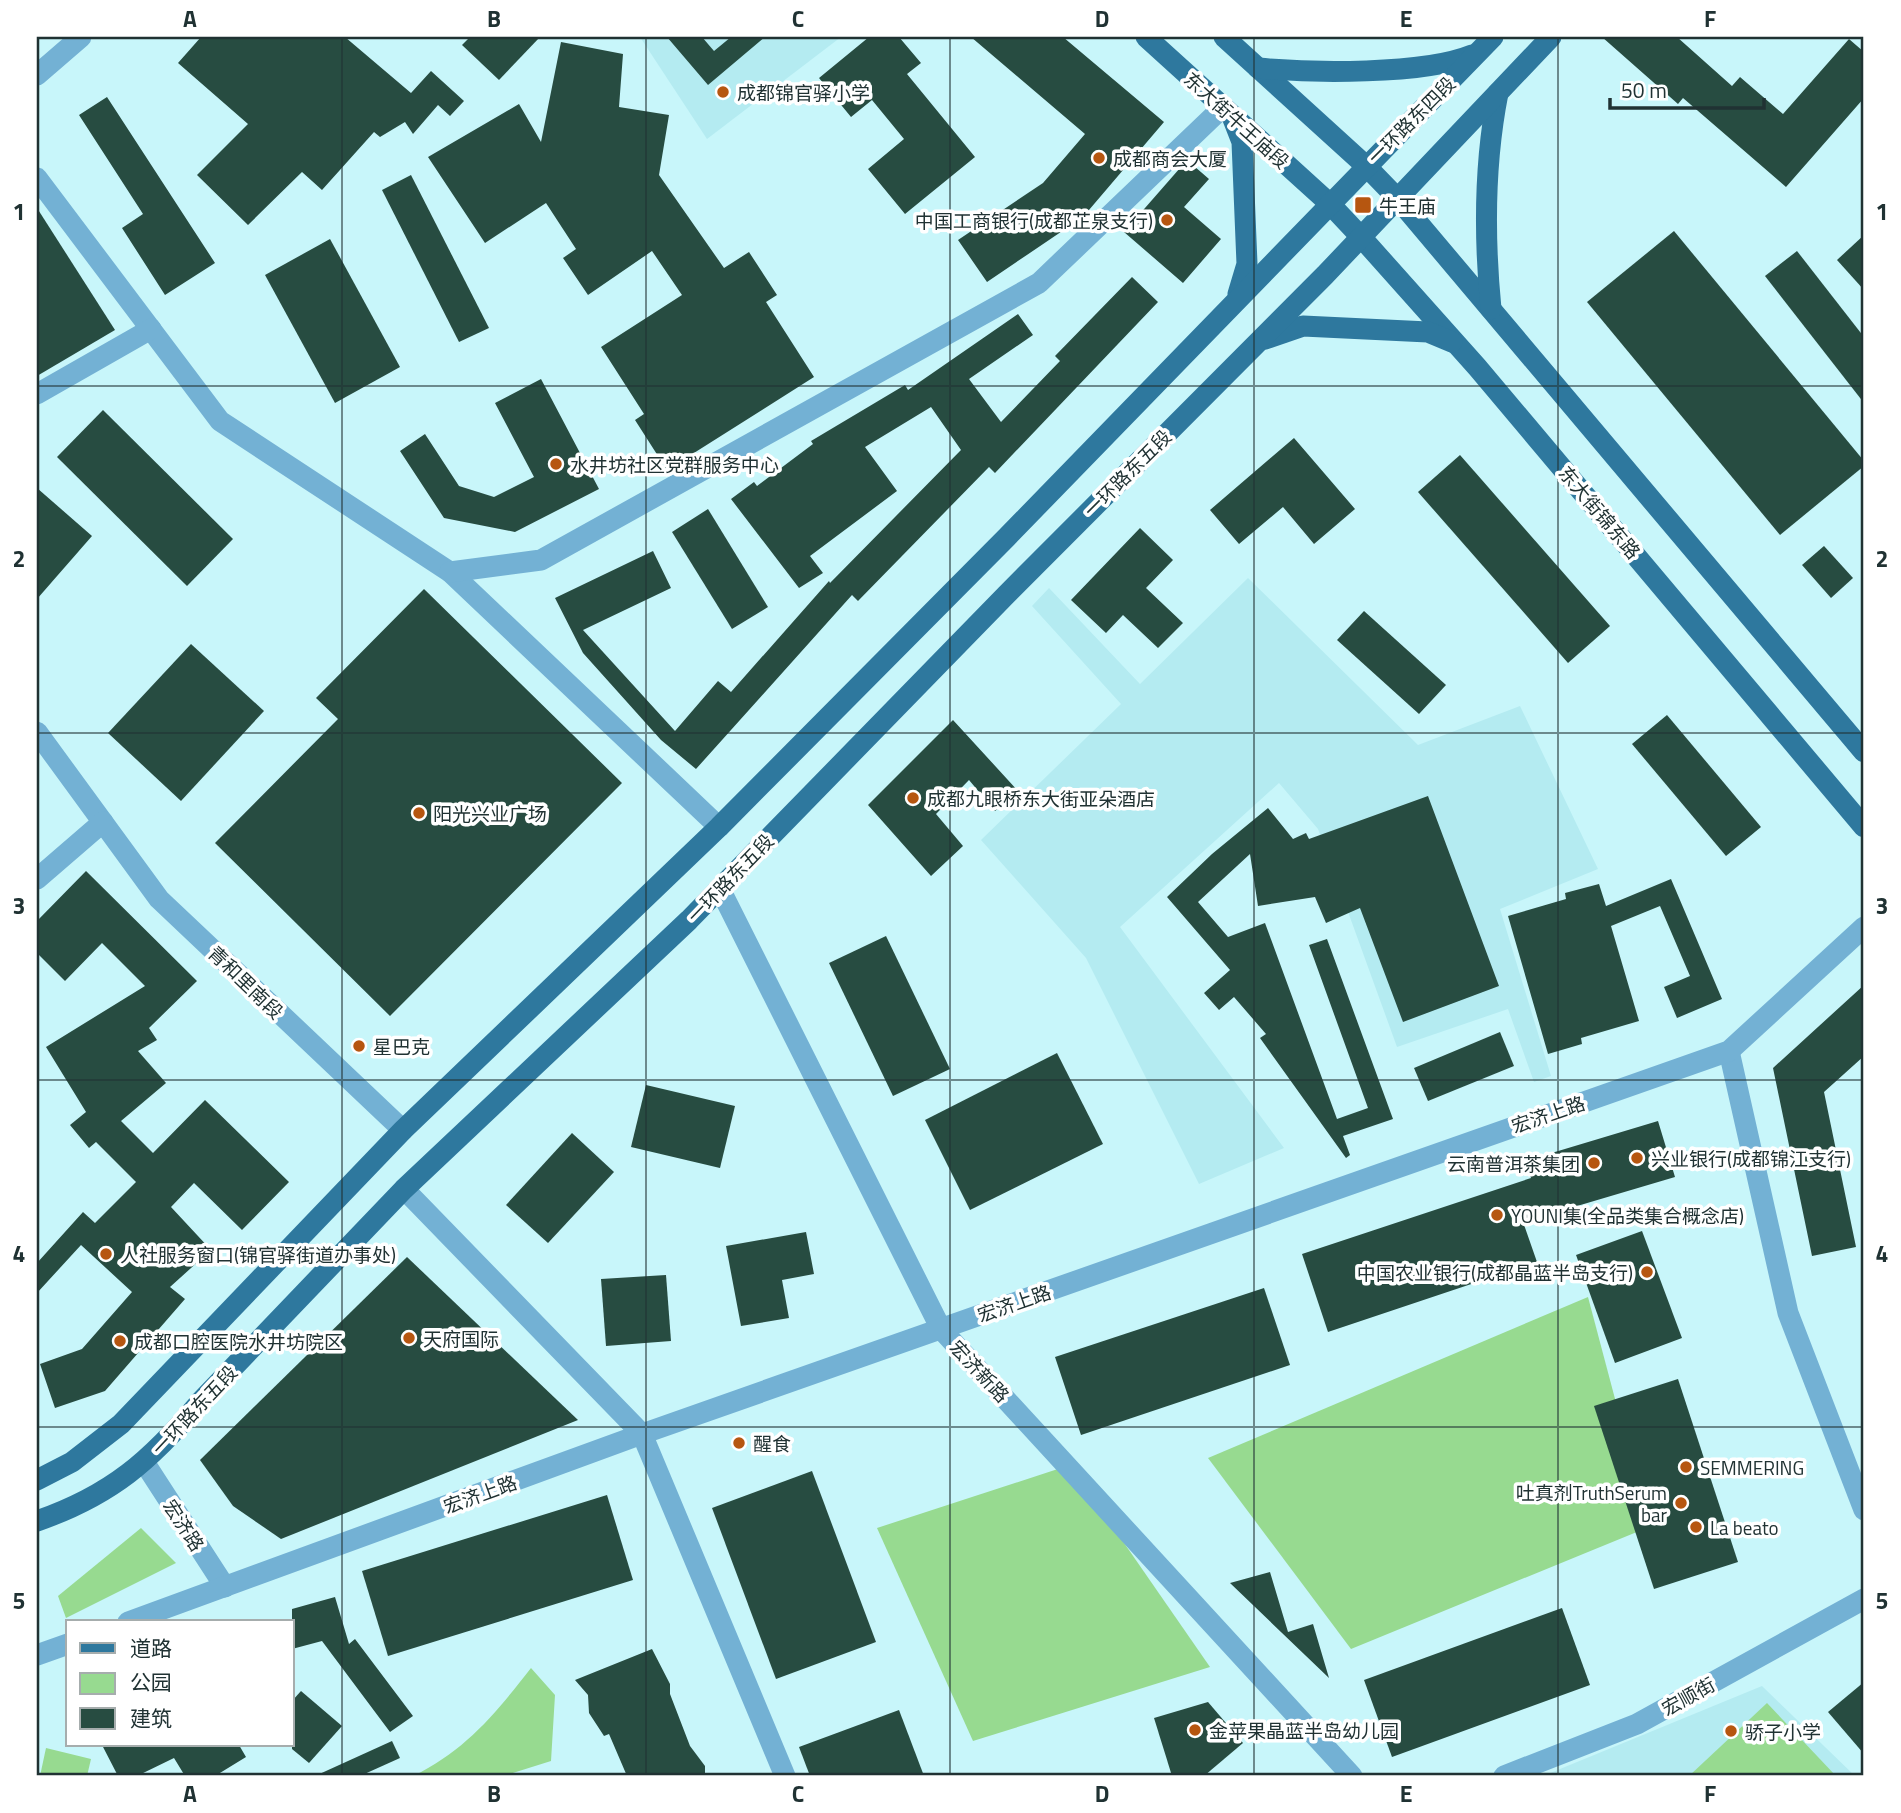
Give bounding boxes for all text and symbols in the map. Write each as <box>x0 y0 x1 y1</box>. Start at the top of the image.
text: A <box>183 1 197 36</box>
text: B <box>487 1 501 36</box>
text: C <box>792 1 804 36</box>
text: D <box>1095 1 1109 36</box>
text: E <box>1400 1 1412 36</box>
text: F <box>1704 1 1716 36</box>
street label: 东大街牛王庙段 <box>1178 65 1296 175</box>
scale bar <box>1610 66 1764 110</box>
street label: 一环路东四段 <box>1360 69 1462 171</box>
text: 50 m <box>1621 74 1667 106</box>
place label: 成都锦官驿小学 <box>737 78 870 107</box>
marker: 成都锦官驿小学 <box>715 84 731 100</box>
place label: 成都商会大厦 <box>1113 144 1227 173</box>
marker: 成都商会大厦 <box>1091 150 1107 166</box>
place label: 牛王庙 <box>1379 191 1436 220</box>
text: 1 <box>13 194 25 229</box>
text: 1 <box>1876 194 1888 229</box>
marker: 牛王庙 <box>1353 195 1373 215</box>
place label: 中国工商银行(成都芷泉支行) <box>915 206 1153 235</box>
marker: 中国工商银行(成都芷泉支行) <box>1159 212 1175 228</box>
street label: 一环路东五段 <box>1076 422 1178 524</box>
place label: 水井坊社区党群服务中心 <box>570 450 779 479</box>
marker: 水井坊社区党群服务中心 <box>548 456 564 472</box>
street label: 东大街锦东路 <box>1552 459 1648 565</box>
text: 2 <box>13 541 25 576</box>
text: 2 <box>1876 541 1888 576</box>
place label: 成都九眼桥东大街亚朵酒店 <box>927 784 1155 813</box>
marker: 成都九眼桥东大街亚朵酒店 <box>905 790 921 806</box>
place label: 阳光兴业广场 <box>433 799 547 828</box>
marker: 阳光兴业广场 <box>411 805 427 821</box>
street label: 一环路东五段 <box>680 827 780 929</box>
text: 3 <box>13 888 25 923</box>
text: 3 <box>1876 888 1888 923</box>
street label: 青和里南段 <box>202 939 290 1025</box>
place label: 星巴克 <box>373 1032 430 1061</box>
marker: 星巴克 <box>351 1038 367 1054</box>
street label: 宏济上路 <box>1507 1088 1589 1140</box>
place label: 兴业银行(成都锦江支行) <box>1651 1144 1851 1173</box>
place label: 云南普洱茶集团 <box>1447 1149 1580 1178</box>
marker: 兴业银行(成都锦江支行) <box>1629 1150 1645 1166</box>
marker: 云南普洱茶集团 <box>1586 1155 1602 1171</box>
place label: YOUNI集(全品类集合概念店) <box>1511 1201 1744 1230</box>
marker: YOUNI集(全品类集合概念店) <box>1489 1207 1505 1223</box>
text: 4 <box>13 1236 25 1271</box>
text: 4 <box>1876 1236 1888 1271</box>
place label: 人社服务窗口(锦官驿街道办事处) <box>120 1240 396 1269</box>
marker: 人社服务窗口(锦官驿街道办事处) <box>98 1246 114 1262</box>
place label: 中国农业银行(成都晶蓝半岛支行) <box>1357 1258 1633 1287</box>
marker: 中国农业银行(成都晶蓝半岛支行) <box>1639 1264 1655 1280</box>
street label: 宏济上路 <box>973 1277 1055 1329</box>
place label: 天府国际 <box>423 1324 499 1353</box>
place label: 成都口腔医院水井坊院区 <box>134 1327 343 1356</box>
marker: 天府国际 <box>401 1330 417 1346</box>
marker: 成都口腔医院水井坊院区 <box>112 1333 128 1349</box>
street label: 宏济新路 <box>943 1333 1017 1409</box>
street label: 一环路东五段 <box>145 1358 243 1462</box>
place label: 醒食 <box>753 1429 791 1458</box>
marker: 醒食 <box>731 1435 747 1451</box>
place label: SEMMERING <box>1700 1453 1804 1482</box>
marker: SEMMERING <box>1678 1459 1694 1475</box>
street label: 宏济上路 <box>439 1467 521 1521</box>
place label: 吐真剂TruthSerum bar <box>1516 1478 1667 1529</box>
street label: 宏济路 <box>156 1493 212 1557</box>
marker: 吐真剂TruthSerum bar <box>1673 1495 1689 1511</box>
place label: La beato <box>1710 1513 1779 1542</box>
marker: La beato <box>1688 1519 1704 1535</box>
text: 5 <box>13 1583 25 1618</box>
text: 5 <box>1876 1583 1888 1618</box>
legend <box>66 1620 294 1746</box>
text: 道路 <box>130 1632 172 1664</box>
text: 公园 <box>130 1666 172 1698</box>
street label: 宏顺街 <box>1656 1669 1720 1723</box>
text: 建筑 <box>130 1702 172 1734</box>
place label: 金苹果晶蓝半岛幼儿园 <box>1209 1716 1399 1745</box>
place label: 骄子小学 <box>1745 1717 1821 1746</box>
marker: 金苹果晶蓝半岛幼儿园 <box>1187 1722 1203 1738</box>
marker: 骄子小学 <box>1723 1723 1739 1739</box>
text: A <box>183 1776 197 1811</box>
text: B <box>487 1776 501 1811</box>
text: C <box>792 1776 804 1811</box>
text: D <box>1095 1776 1109 1811</box>
text: E <box>1400 1776 1412 1811</box>
text: F <box>1704 1776 1716 1811</box>

